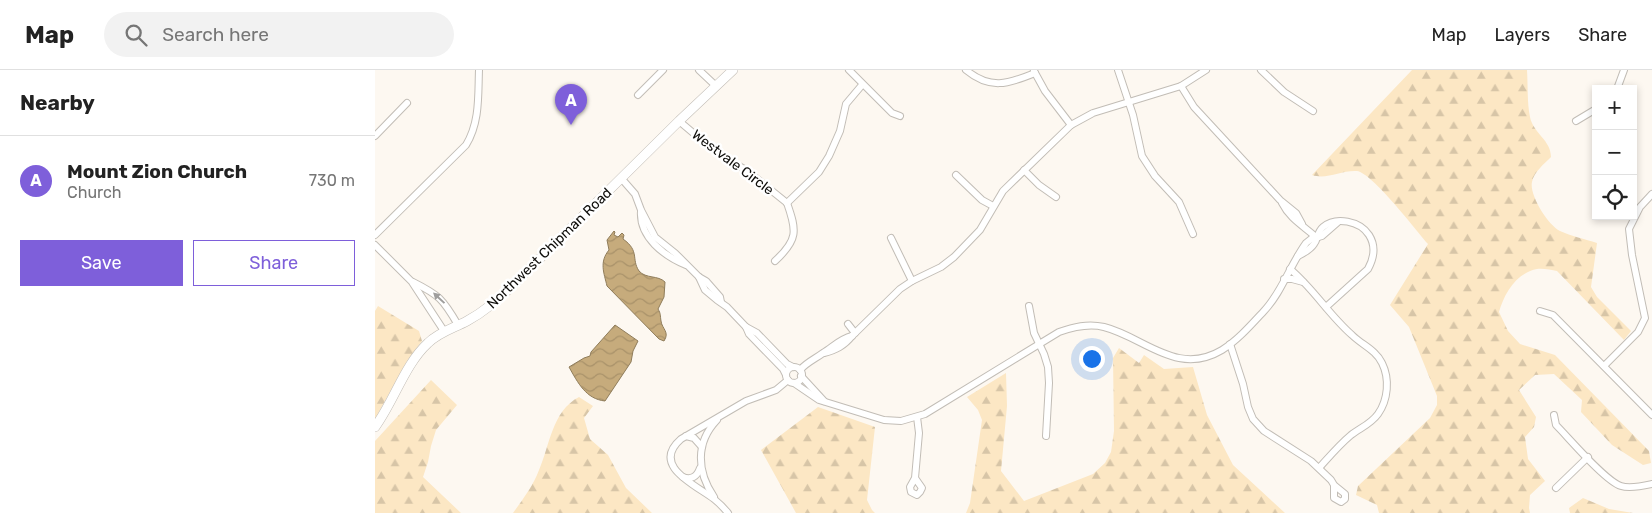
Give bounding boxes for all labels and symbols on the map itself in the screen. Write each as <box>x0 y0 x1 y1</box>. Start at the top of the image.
pin: A <box>555 84 587 125</box>
street label: Westvale Circle <box>688 126 777 199</box>
street label: Northwest Chipman Road <box>483 184 615 312</box>
one-way arrow <box>434 292 446 304</box>
your location <box>1079 346 1105 372</box>

